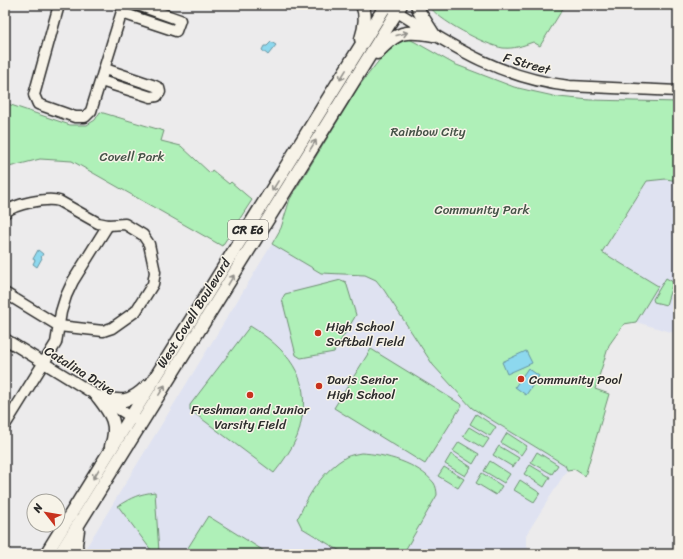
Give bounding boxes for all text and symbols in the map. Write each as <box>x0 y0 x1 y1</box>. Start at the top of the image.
one-way arrow <box>396 30 409 37</box>
street label: F Street <box>501 46 554 81</box>
one-way arrow <box>338 69 346 81</box>
park label: Rainbow City <box>391 120 466 143</box>
one-way arrow <box>310 139 318 151</box>
park label: Covell Park <box>100 145 165 168</box>
one-way arrow <box>270 180 278 192</box>
park label: Community Park <box>435 198 529 221</box>
road number: CR E6 <box>228 220 268 240</box>
street label: West Covell Boulevard <box>150 253 237 373</box>
one-way arrow <box>227 274 235 286</box>
place label: High School Softball Field <box>326 315 405 353</box>
marker: High School Softball Field <box>313 328 323 338</box>
street label: Catalina Drive <box>40 339 120 401</box>
place label: Davis Senior High School <box>327 368 398 406</box>
place label: Community Pool <box>529 368 622 391</box>
marker: Community Pool <box>516 374 526 384</box>
marker: Davis Senior High School <box>314 381 324 391</box>
one-way arrow <box>158 384 166 396</box>
marker: Freshman and Junior Varsity Field <box>245 390 255 400</box>
place label: Freshman and Junior Varsity Field <box>191 398 310 436</box>
one-way arrow <box>92 468 100 480</box>
north arrow <box>26 493 66 533</box>
text: N <box>27 500 48 517</box>

